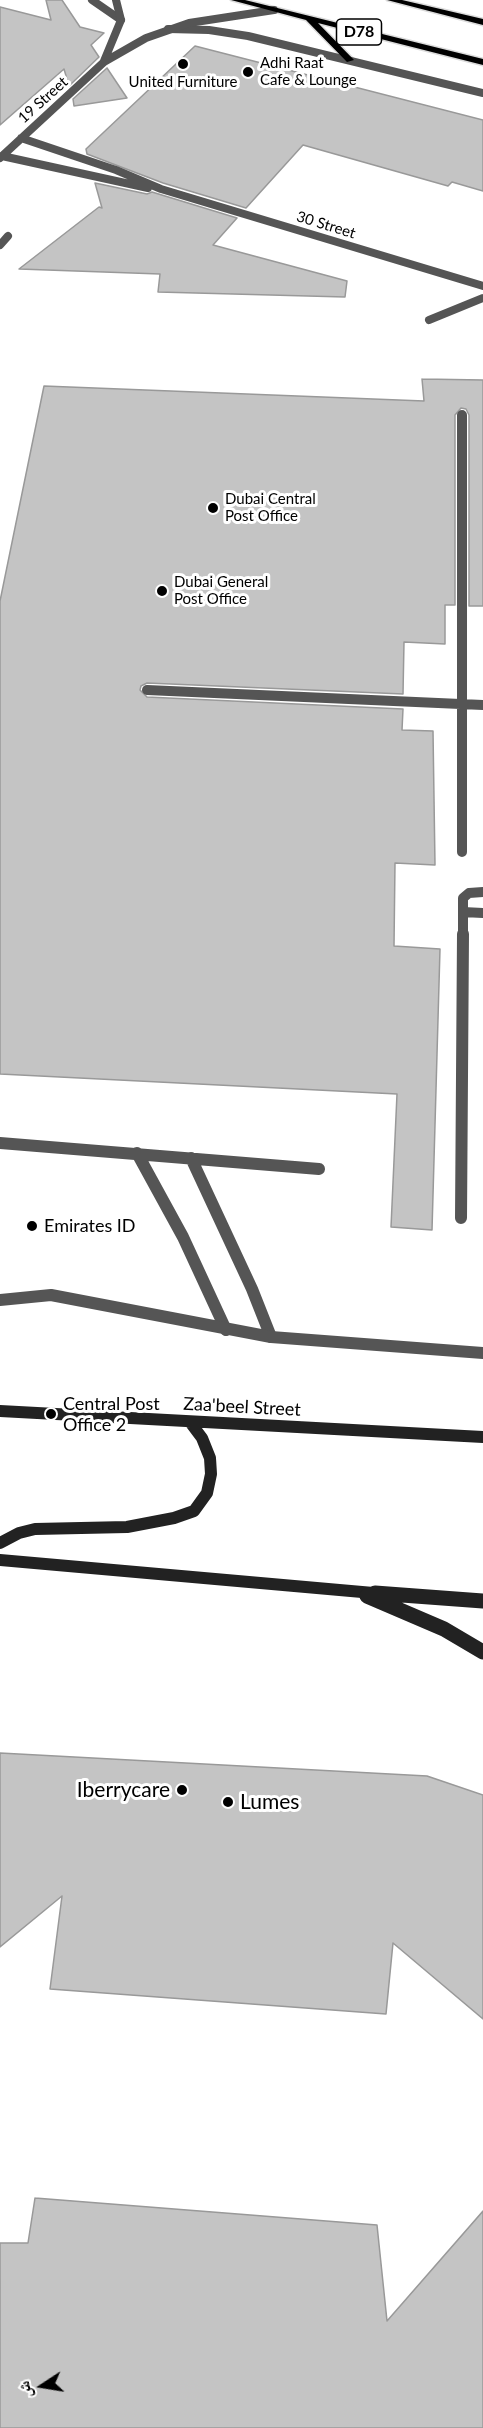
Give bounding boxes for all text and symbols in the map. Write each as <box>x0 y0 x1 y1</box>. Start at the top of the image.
road number: D78 <box>336 19 382 45</box>
place label: Adhi Raat Cafe & Lounge <box>260 54 357 89</box>
marker: United Furniture <box>176 57 190 71</box>
marker: Adhi Raat Cafe & Lounge <box>241 65 255 79</box>
street label: 19 Street <box>14 73 72 127</box>
place label: United Furniture <box>129 73 237 91</box>
street label: 30 Street <box>294 208 358 242</box>
place label: Dubai Central Post Office <box>225 490 316 525</box>
marker: Dubai Central Post Office <box>206 501 220 515</box>
place label: Dubai General Post Office <box>174 573 268 608</box>
marker: Dubai General Post Office <box>155 584 169 598</box>
place label: Emirates ID <box>44 1215 136 1237</box>
marker: Emirates ID <box>25 1219 39 1233</box>
place label: Central Post Office 2 <box>63 1393 160 1436</box>
street label: Zaa'beel Street <box>183 1393 301 1421</box>
marker: Central Post Office 2 <box>44 1407 58 1421</box>
place label: Iberrycare <box>77 1777 170 1803</box>
marker: Iberrycare <box>175 1783 189 1797</box>
place label: Lumes <box>240 1789 299 1815</box>
marker: Lumes <box>221 1795 235 1809</box>
north arrow <box>12 2356 72 2416</box>
text: ش <box>13 2380 35 2400</box>

